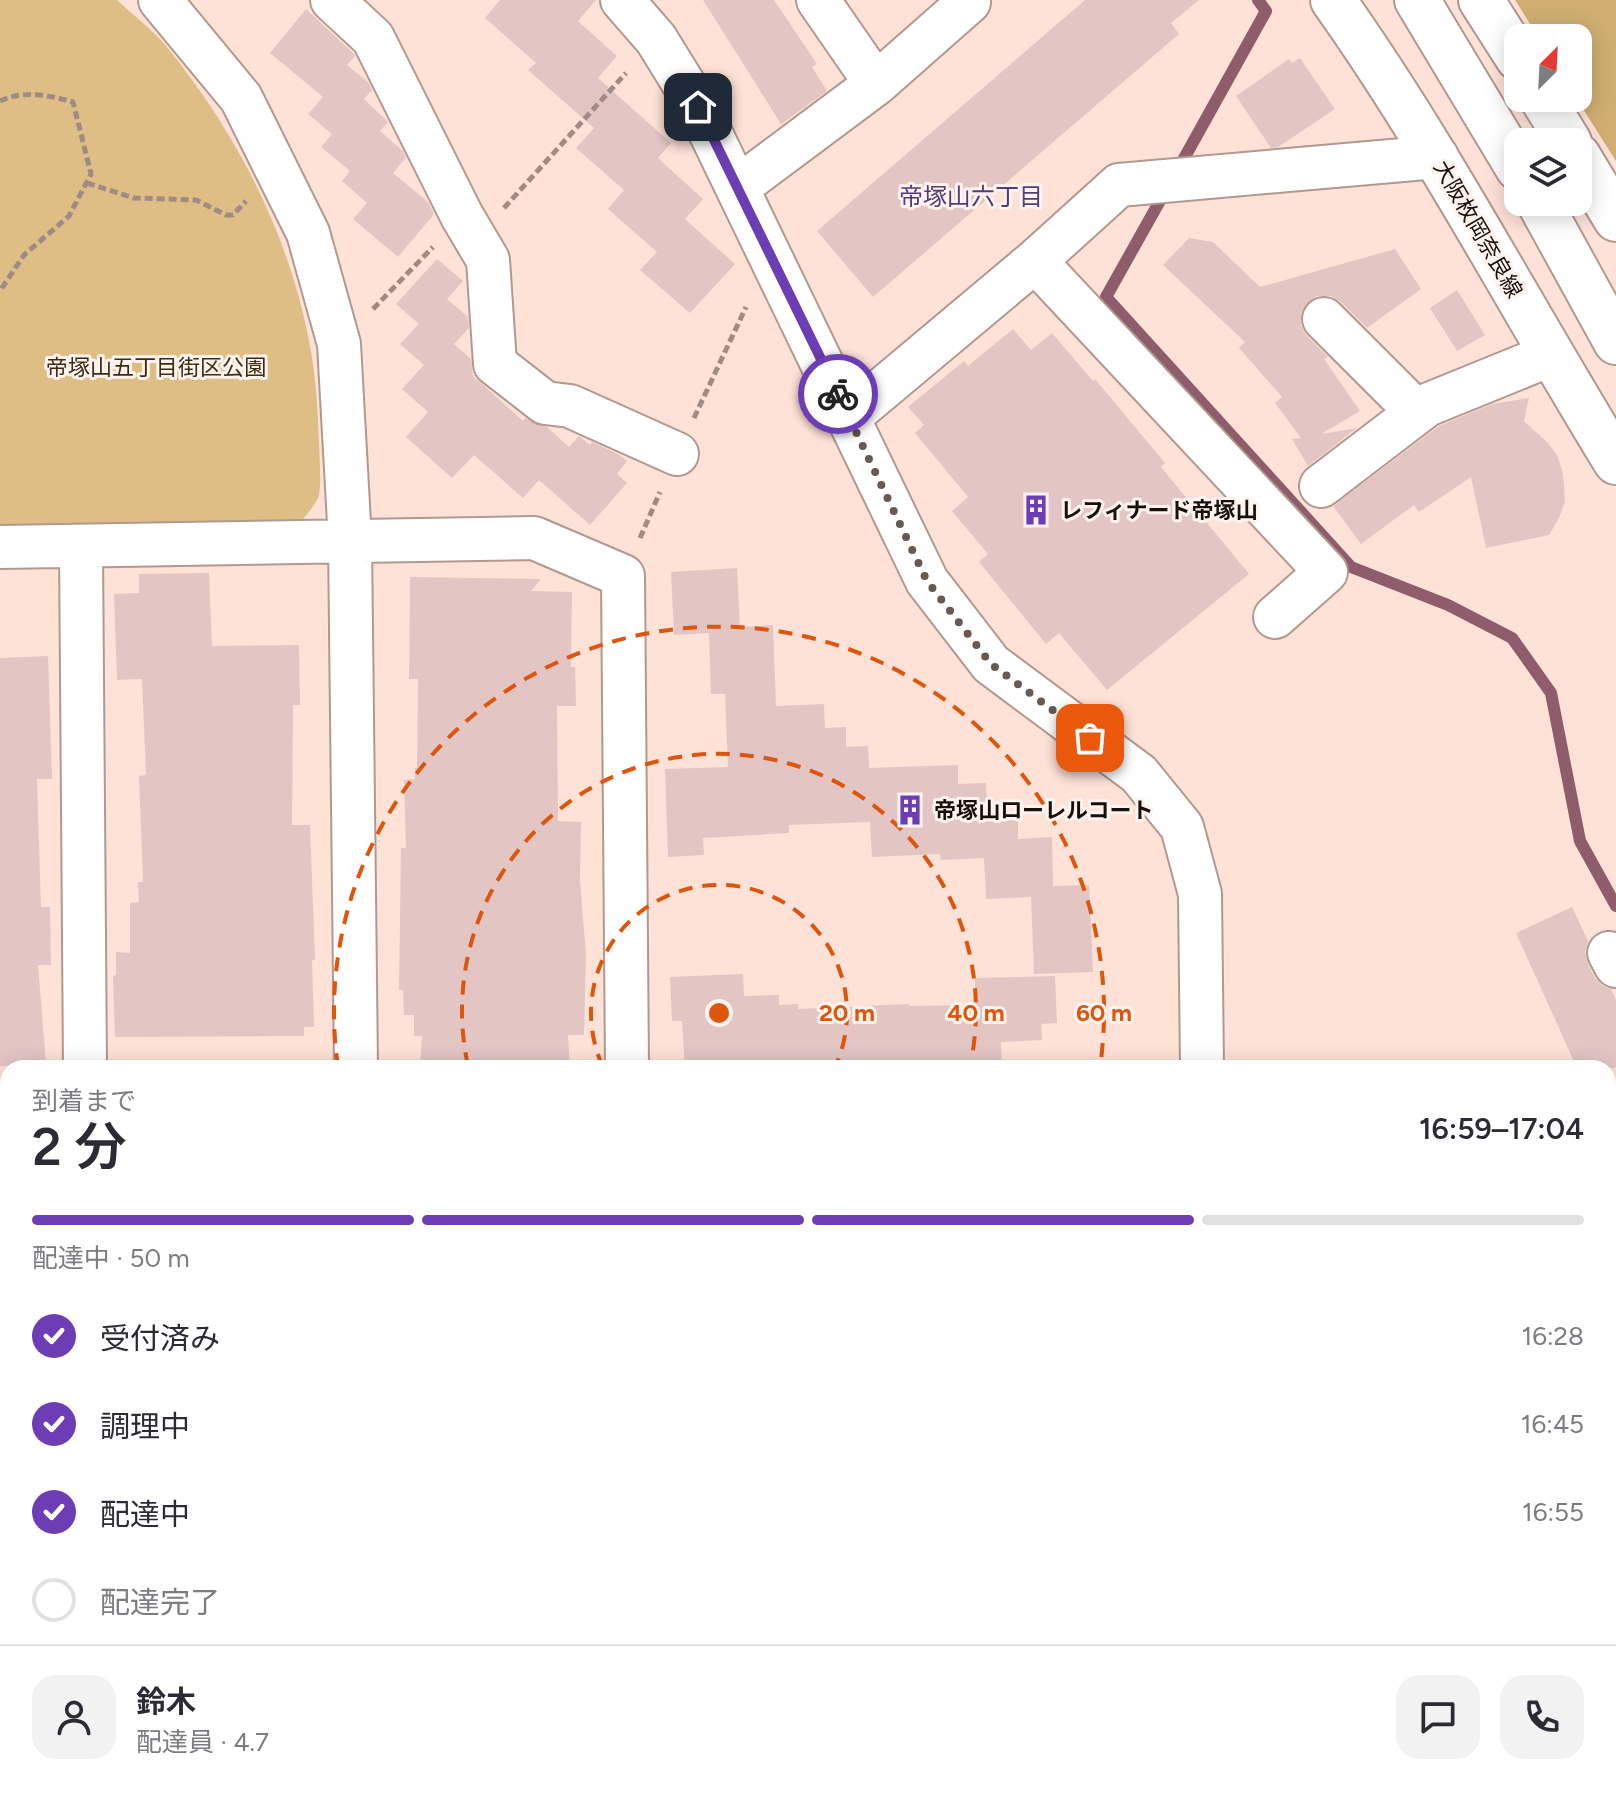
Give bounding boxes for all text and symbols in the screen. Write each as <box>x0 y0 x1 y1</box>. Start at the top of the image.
north arrow <box>1504 24 1592 112</box>
map controls <box>1504 24 1592 216</box>
pin <box>664 73 732 141</box>
icon: home <box>676 85 720 129</box>
button: layers <box>1504 128 1592 216</box>
street label: 大阪枚岡奈良線 <box>1428 156 1528 302</box>
district label: 帝塚山六丁目 <box>899 182 1043 211</box>
park label: 帝塚山五丁目街区公園 <box>46 354 266 381</box>
courier <box>798 354 878 434</box>
icon: bike <box>816 372 860 416</box>
building icon: レフィナード帝塚山 <box>1019 493 1053 527</box>
place label: レフィナード帝塚山 <box>1060 497 1258 524</box>
pin <box>1056 704 1124 772</box>
icon: bag <box>1068 716 1112 760</box>
building icon: 帝塚山ローレルコート <box>893 793 927 827</box>
place label: 帝塚山ローレルコート <box>934 797 1154 824</box>
text: 20 m <box>819 998 875 1027</box>
text: 40 m <box>947 998 1005 1027</box>
text: 60 m <box>1076 998 1132 1027</box>
centre of rings <box>705 999 733 1027</box>
text: 到着まで <box>32 1085 136 1117</box>
text: 16:59–17:04 <box>1419 1110 1584 1147</box>
text: 2 分 <box>32 1116 126 1178</box>
text: 配達中 · 50 m <box>32 1242 190 1274</box>
icon: check <box>32 1314 76 1358</box>
text: 受付済み <box>100 1320 220 1357</box>
text: 16:28 <box>1521 1320 1584 1352</box>
icon: check <box>32 1402 76 1446</box>
text: 調理中 <box>100 1408 190 1445</box>
text: 16:45 <box>1521 1408 1584 1440</box>
icon: check <box>32 1490 76 1534</box>
text: 配達中 <box>100 1496 190 1533</box>
text: 16:55 <box>1522 1496 1584 1528</box>
text: 配達完了 <box>100 1584 220 1621</box>
button: person <box>32 1675 116 1759</box>
button: chat <box>1396 1675 1480 1759</box>
button: phone <box>1500 1675 1584 1759</box>
text: 鈴木 <box>136 1683 196 1720</box>
text: 配達員 · 4.7 <box>136 1726 269 1758</box>

